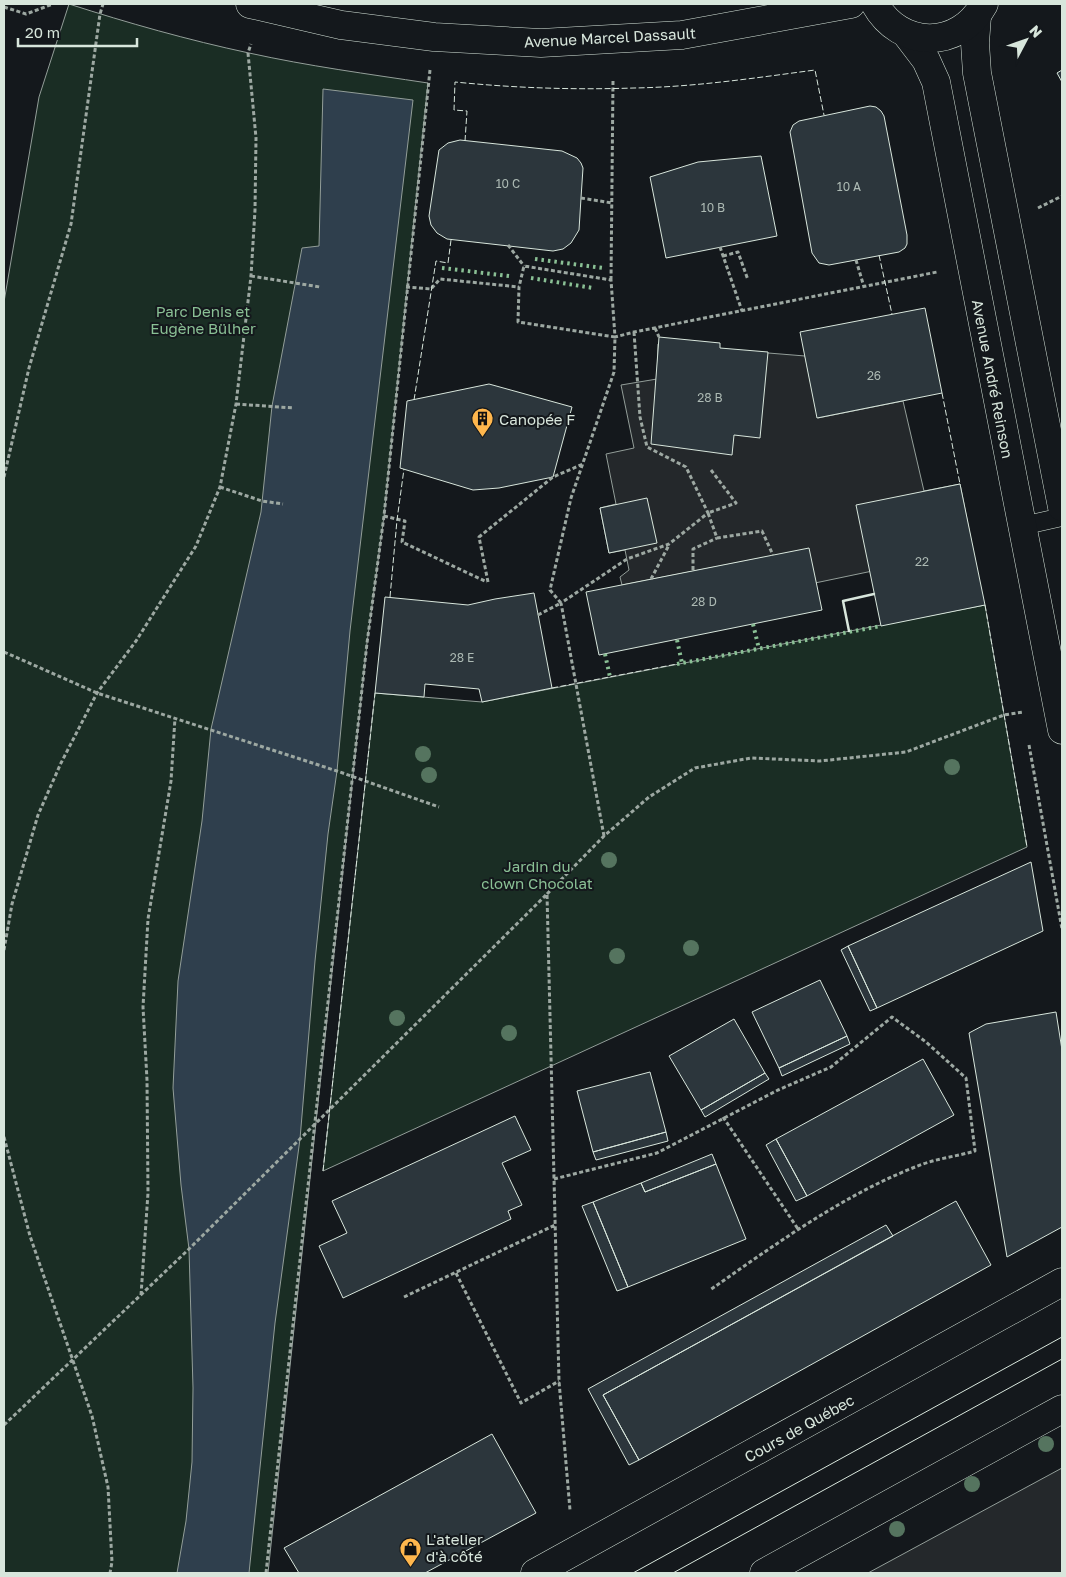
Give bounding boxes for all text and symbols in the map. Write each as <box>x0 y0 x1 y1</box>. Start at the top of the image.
scale bar <box>18 15 136 47</box>
north arrow <box>1001 15 1051 65</box>
text: N <box>1026 22 1046 41</box>
text: 20 m <box>25 23 60 41</box>
street label: Avenue Marcel Dassault <box>524 24 696 50</box>
house number: 10 C <box>496 176 520 191</box>
house number: 10 A <box>837 179 861 194</box>
house number: 10 B <box>701 200 725 215</box>
street label: Avenue André Reinson <box>969 298 1017 460</box>
park label: Parc Denis et Eugène Bülher <box>150 302 256 337</box>
house number: 26 <box>867 368 881 383</box>
house number: 28 B <box>697 390 723 405</box>
building icon: Canopée F <box>471 407 495 438</box>
place label: Canopée F <box>499 410 575 428</box>
house number: 22 <box>915 554 929 569</box>
house number: 28 D <box>691 594 717 609</box>
house number: 28 E <box>450 650 474 665</box>
park label: Jardin du clown Chocolat <box>481 857 593 892</box>
street label: Cours de Québec <box>741 1390 857 1466</box>
place label: L'atelier d'à côté <box>426 1530 483 1565</box>
shop icon: L'atelier d'à côté <box>398 1536 422 1567</box>

